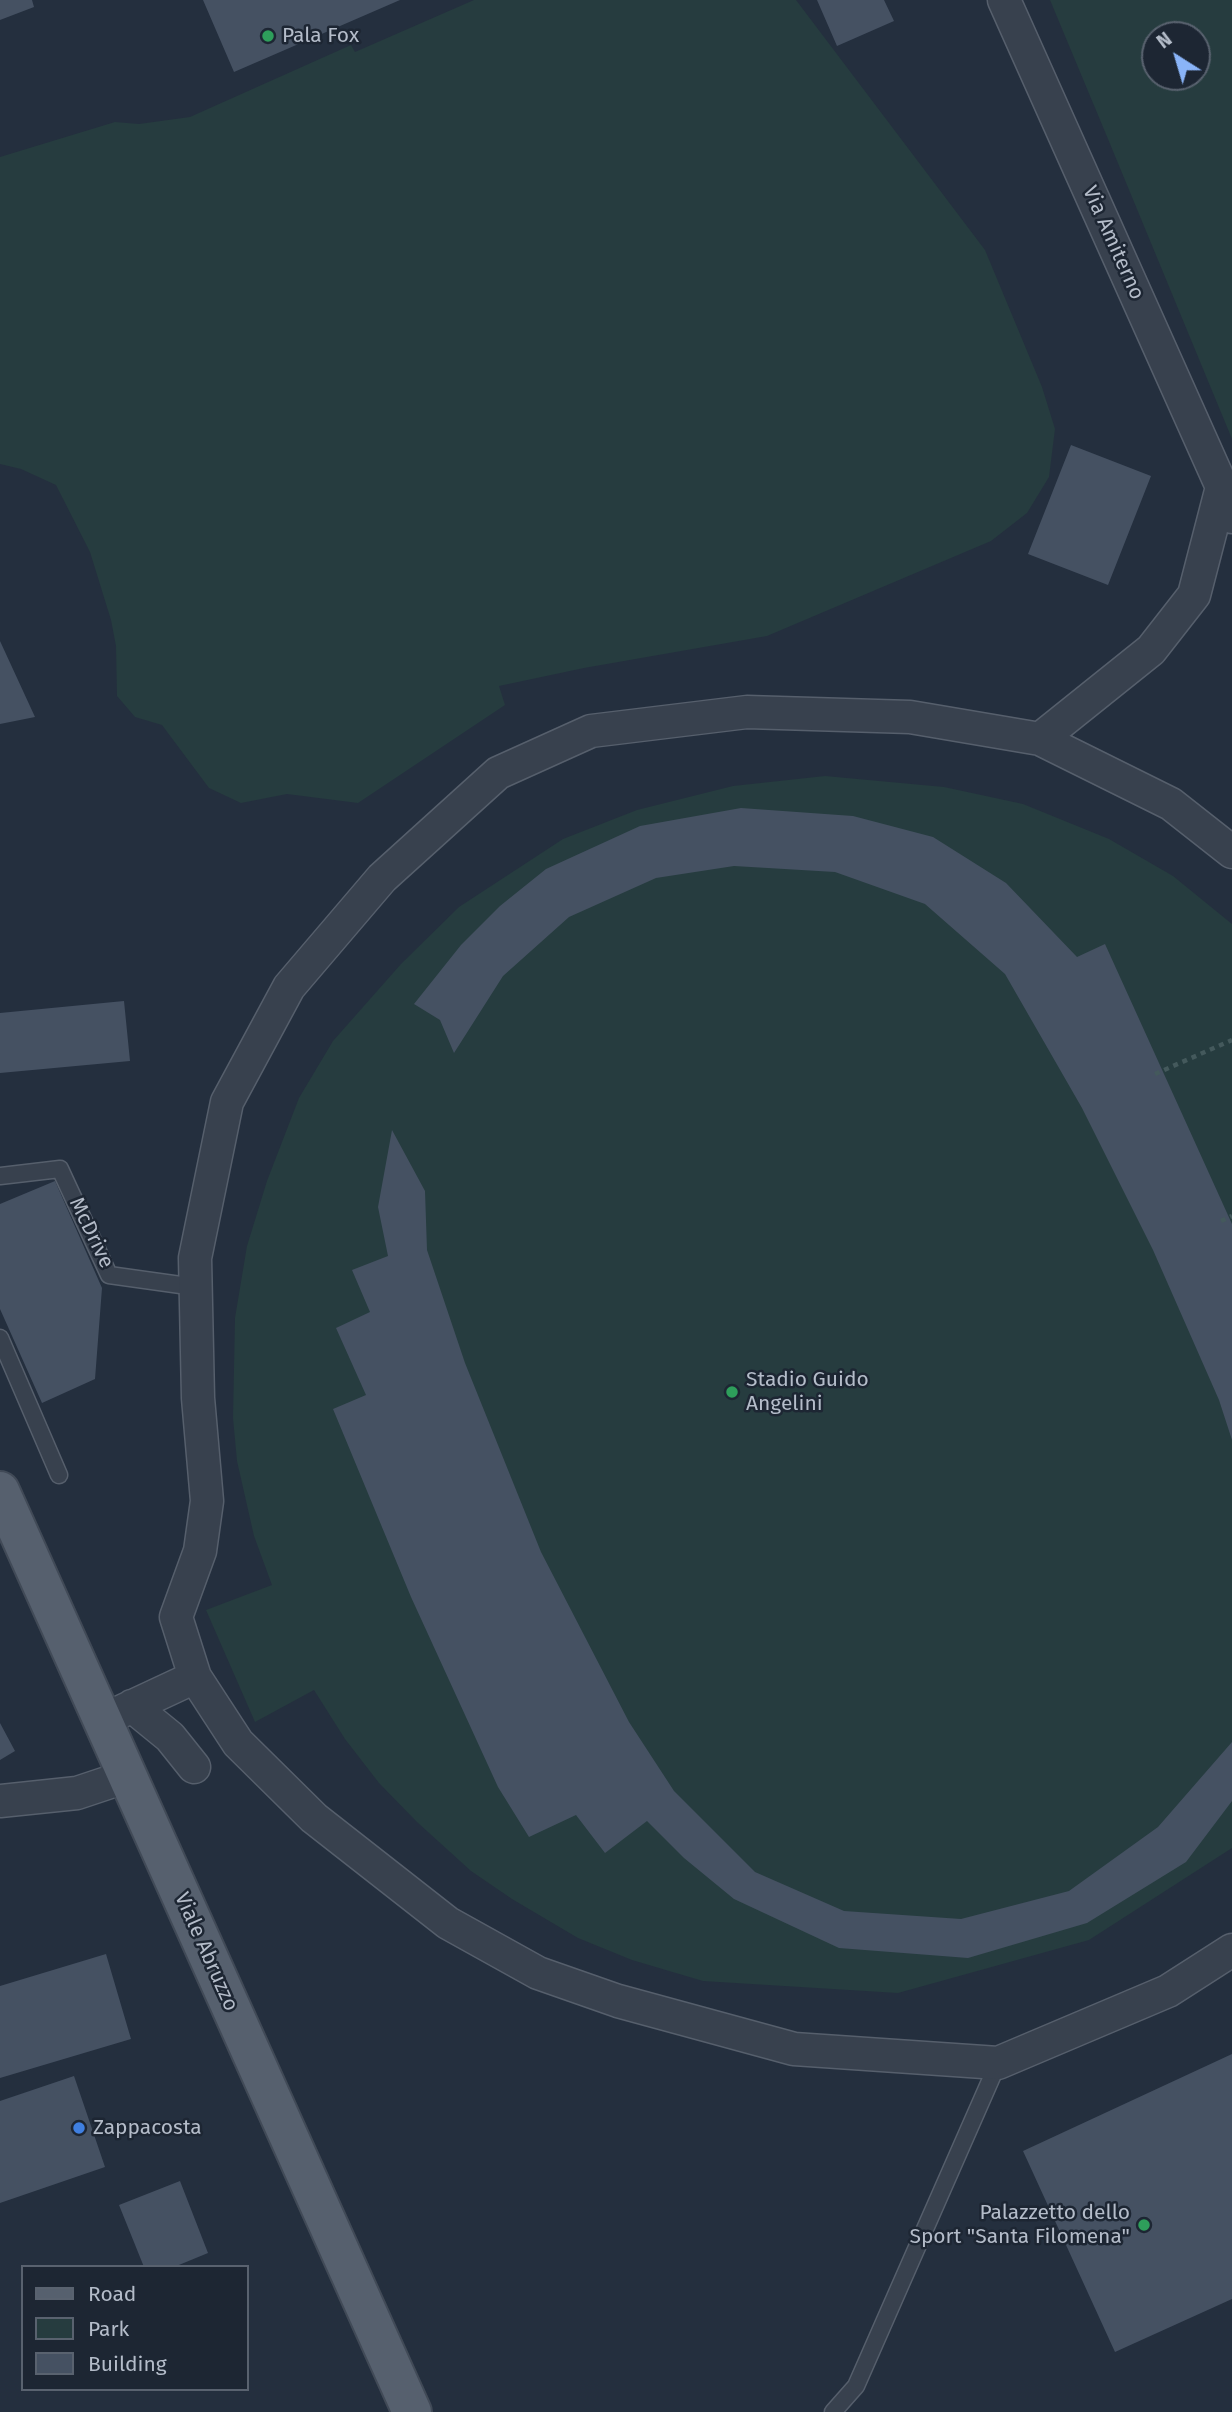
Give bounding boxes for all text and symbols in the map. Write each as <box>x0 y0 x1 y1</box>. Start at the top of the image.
north arrow <box>1141 21 1211 91</box>
place label: Pala Fox <box>282 23 359 49</box>
text: N <box>1152 27 1176 53</box>
marker: Pala Fox <box>260 28 276 44</box>
street label: Via Amiterno <box>1077 182 1149 304</box>
street label: McDrive <box>63 1193 119 1273</box>
place label: Stadio Guido Angelini <box>746 1367 869 1417</box>
marker: Stadio Guido Angelini <box>724 1384 740 1400</box>
street label: Viale Abruzzo <box>169 1889 243 2015</box>
place label: Zappacosta <box>93 2115 202 2141</box>
marker: Zappacosta <box>71 2120 87 2136</box>
place label: Palazzetto dello Sport "Santa Filomena" <box>909 2200 1130 2250</box>
marker: Palazzetto dello Sport "Santa Filomena" <box>1136 2217 1152 2233</box>
legend <box>21 2265 248 2391</box>
text: Road <box>88 2281 136 2307</box>
text: Park <box>88 2316 129 2342</box>
text: Building <box>88 2351 167 2377</box>

